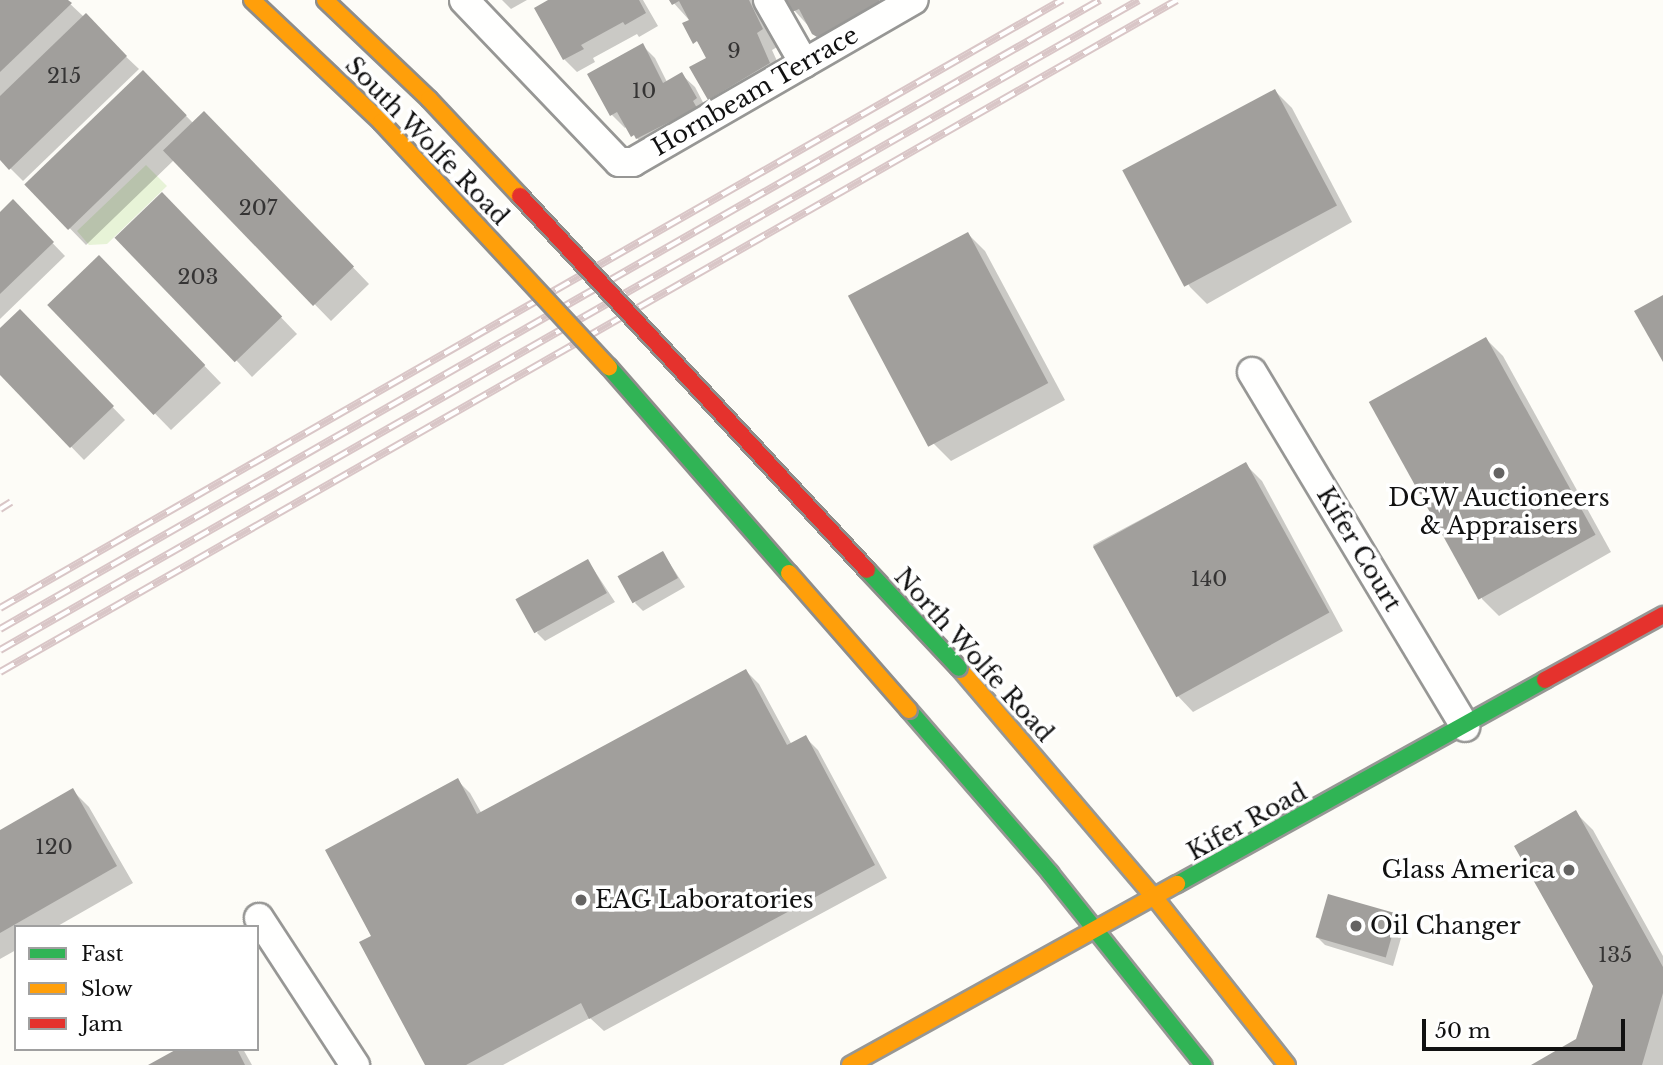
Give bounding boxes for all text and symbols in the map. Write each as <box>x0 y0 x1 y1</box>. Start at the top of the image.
street label: Hornbeam Terrace <box>647 20 863 162</box>
house number: 9 <box>727 38 741 64</box>
street label: South Wolfe Road <box>339 51 515 231</box>
house number: 215 <box>47 63 81 89</box>
house number: 10 <box>632 78 656 104</box>
house number: 207 <box>239 195 277 221</box>
house number: 203 <box>178 264 218 290</box>
marker: DGW Auctioneers & Appraisers <box>1491 465 1507 481</box>
street label: Kifer Court <box>1311 482 1407 616</box>
place label: DGW Auctioneers & Appraisers <box>1387 484 1611 540</box>
street label: North Wolfe Road <box>888 562 1060 748</box>
house number: 140 <box>1191 566 1227 592</box>
street label: Kifer Road <box>1182 777 1312 867</box>
house number: 120 <box>35 834 73 860</box>
place label: Glass America <box>1381 856 1555 884</box>
marker: Glass America <box>1561 862 1577 878</box>
place label: EAG Laboratories <box>595 886 814 914</box>
marker: EAG Laboratories <box>573 892 589 908</box>
place label: Oil Changer <box>1370 912 1521 940</box>
marker: Oil Changer <box>1348 918 1364 934</box>
legend <box>14 925 259 1051</box>
text: Fast <box>81 941 123 967</box>
house number: 135 <box>1598 942 1632 968</box>
text: Slow <box>81 976 133 1002</box>
scale bar <box>1425 1006 1628 1050</box>
text: Jam <box>81 1011 123 1037</box>
text: 50 m <box>1435 1018 1490 1044</box>

